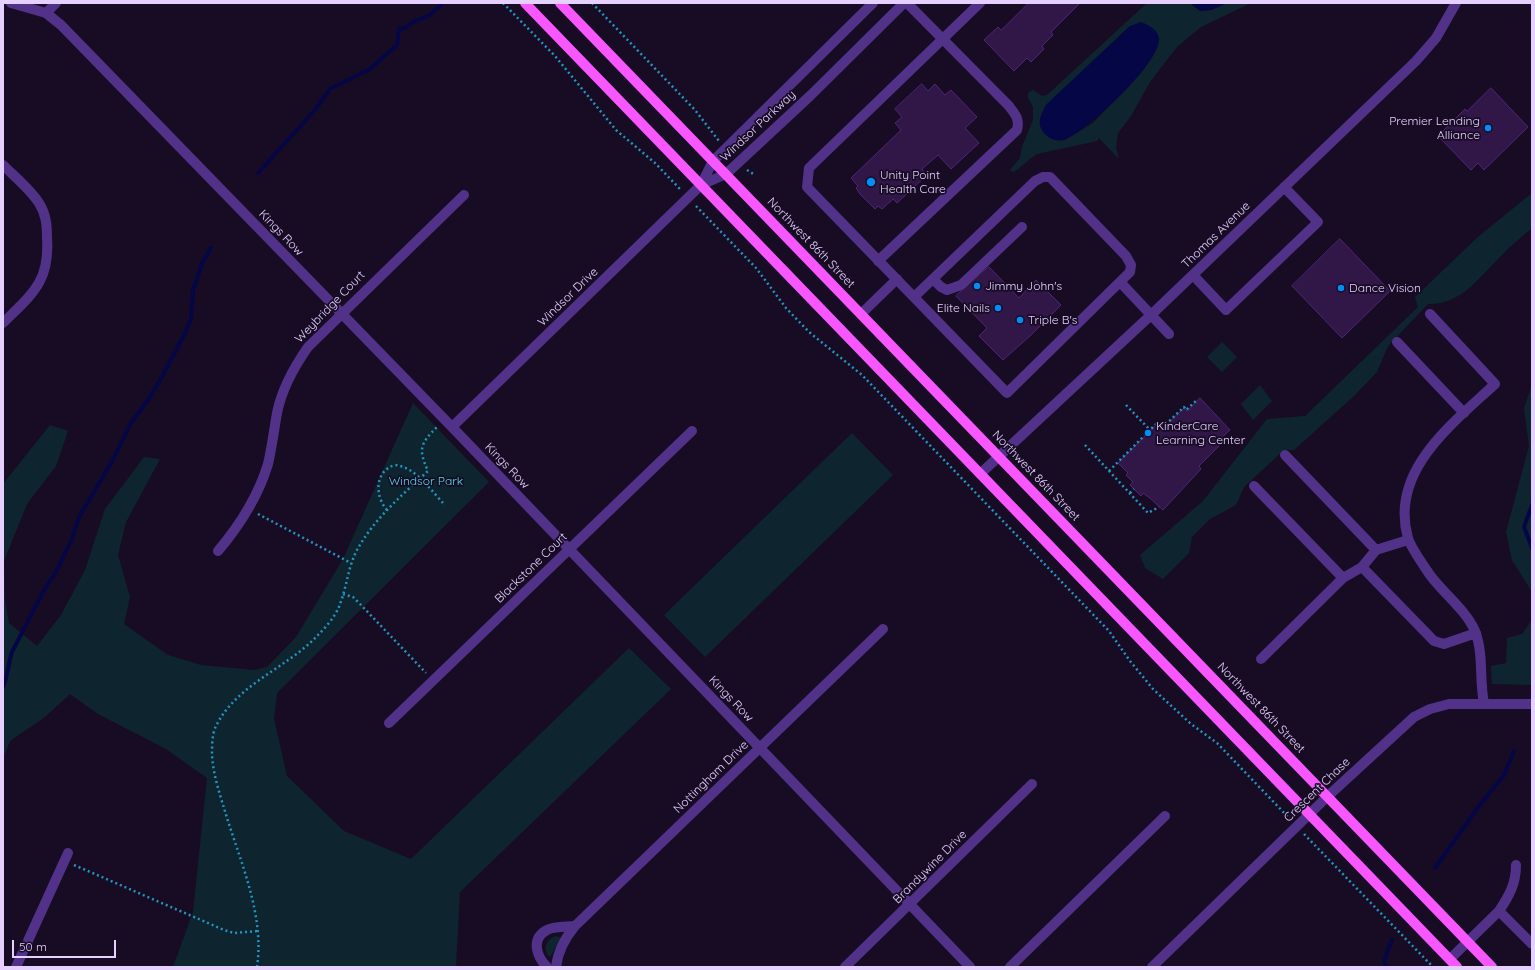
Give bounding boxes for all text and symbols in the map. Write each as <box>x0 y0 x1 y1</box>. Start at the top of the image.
street label: Windsor Parkway <box>717 87 799 165</box>
place label: Premier Lending Alliance <box>1389 114 1480 142</box>
marker: Premier Lending Alliance <box>1483 123 1493 133</box>
place label: Unity Point Health Care <box>880 168 946 196</box>
marker: Unity Point Health Care <box>865 176 877 188</box>
street label: Northwest 86th Street <box>764 195 858 291</box>
street label: Thomas Avenue <box>1179 199 1253 271</box>
street label: Kings Row <box>256 207 306 259</box>
street label: Windsor Drive <box>535 265 601 329</box>
street label: Weybridge Court <box>292 268 368 346</box>
place label: Jimmy John's <box>985 279 1062 293</box>
marker: Jimmy John's <box>972 281 982 291</box>
place label: Dance Vision <box>1349 281 1421 295</box>
marker: Dance Vision <box>1336 283 1346 293</box>
place label: Elite Nails <box>937 301 990 315</box>
marker: Elite Nails <box>993 303 1003 313</box>
place label: Triple B's <box>1028 313 1077 327</box>
marker: Triple B's <box>1015 315 1025 325</box>
place label: KinderCare Learning Center <box>1156 419 1245 447</box>
street label: Northwest 86th Street <box>989 428 1083 524</box>
marker: KinderCare Learning Center <box>1143 428 1153 438</box>
street label: Kings Row <box>482 440 532 492</box>
park label: Windsor Park <box>389 474 463 488</box>
street label: Blackstone Court <box>492 530 570 606</box>
street label: Northwest 86th Street <box>1214 660 1308 756</box>
street label: Kings Row <box>706 673 756 725</box>
street label: Nottingham Drive <box>671 738 751 816</box>
street label: Crescent Chase <box>1281 755 1353 825</box>
street label: Brandywine Drive <box>890 827 970 907</box>
scale bar <box>14 932 118 958</box>
text: 50 m <box>19 939 47 954</box>

